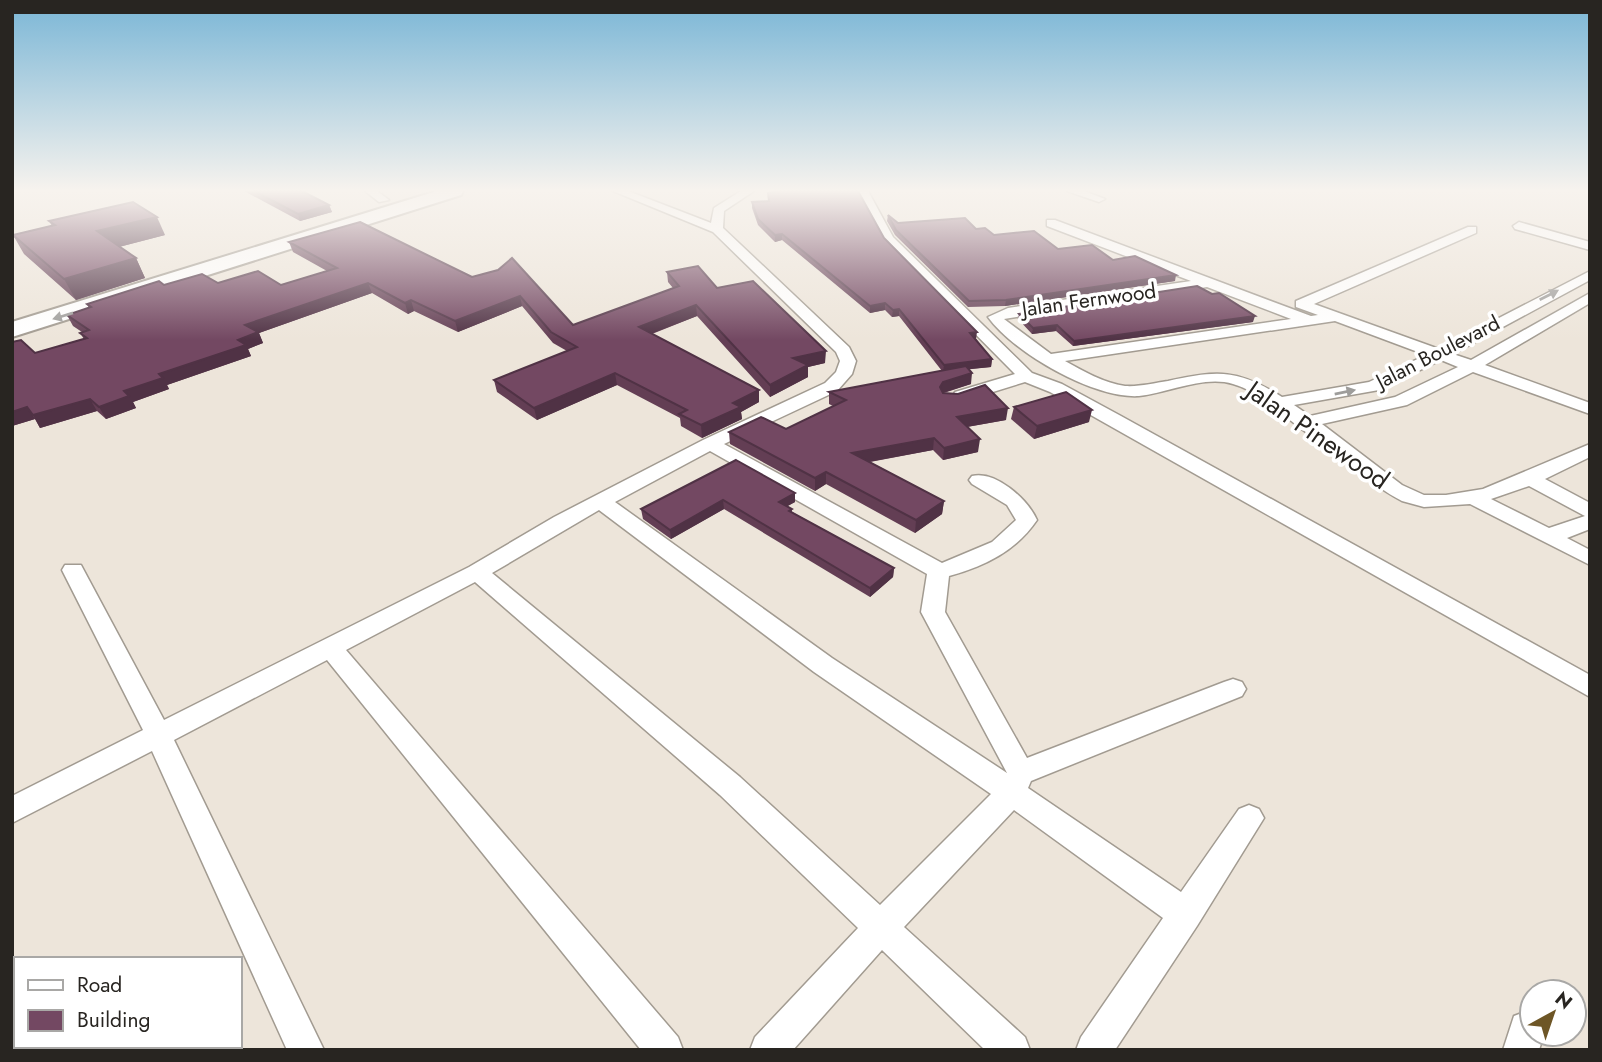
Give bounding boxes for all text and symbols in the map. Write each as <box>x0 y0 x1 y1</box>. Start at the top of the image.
street label: Jalan Fernwood <box>1017 276 1158 325</box>
one-way arrow <box>1539 289 1559 300</box>
street label: Jalan Boulevard <box>1368 308 1505 397</box>
one-way arrow <box>52 311 73 321</box>
street label: Jalan Pinewood <box>1236 370 1397 498</box>
one-way arrow <box>1334 386 1356 397</box>
legend <box>14 957 242 1048</box>
text: Road <box>77 970 122 1000</box>
north arrow <box>1518 978 1588 1048</box>
text: N <box>1549 985 1578 1016</box>
text: Building <box>77 1005 150 1035</box>

